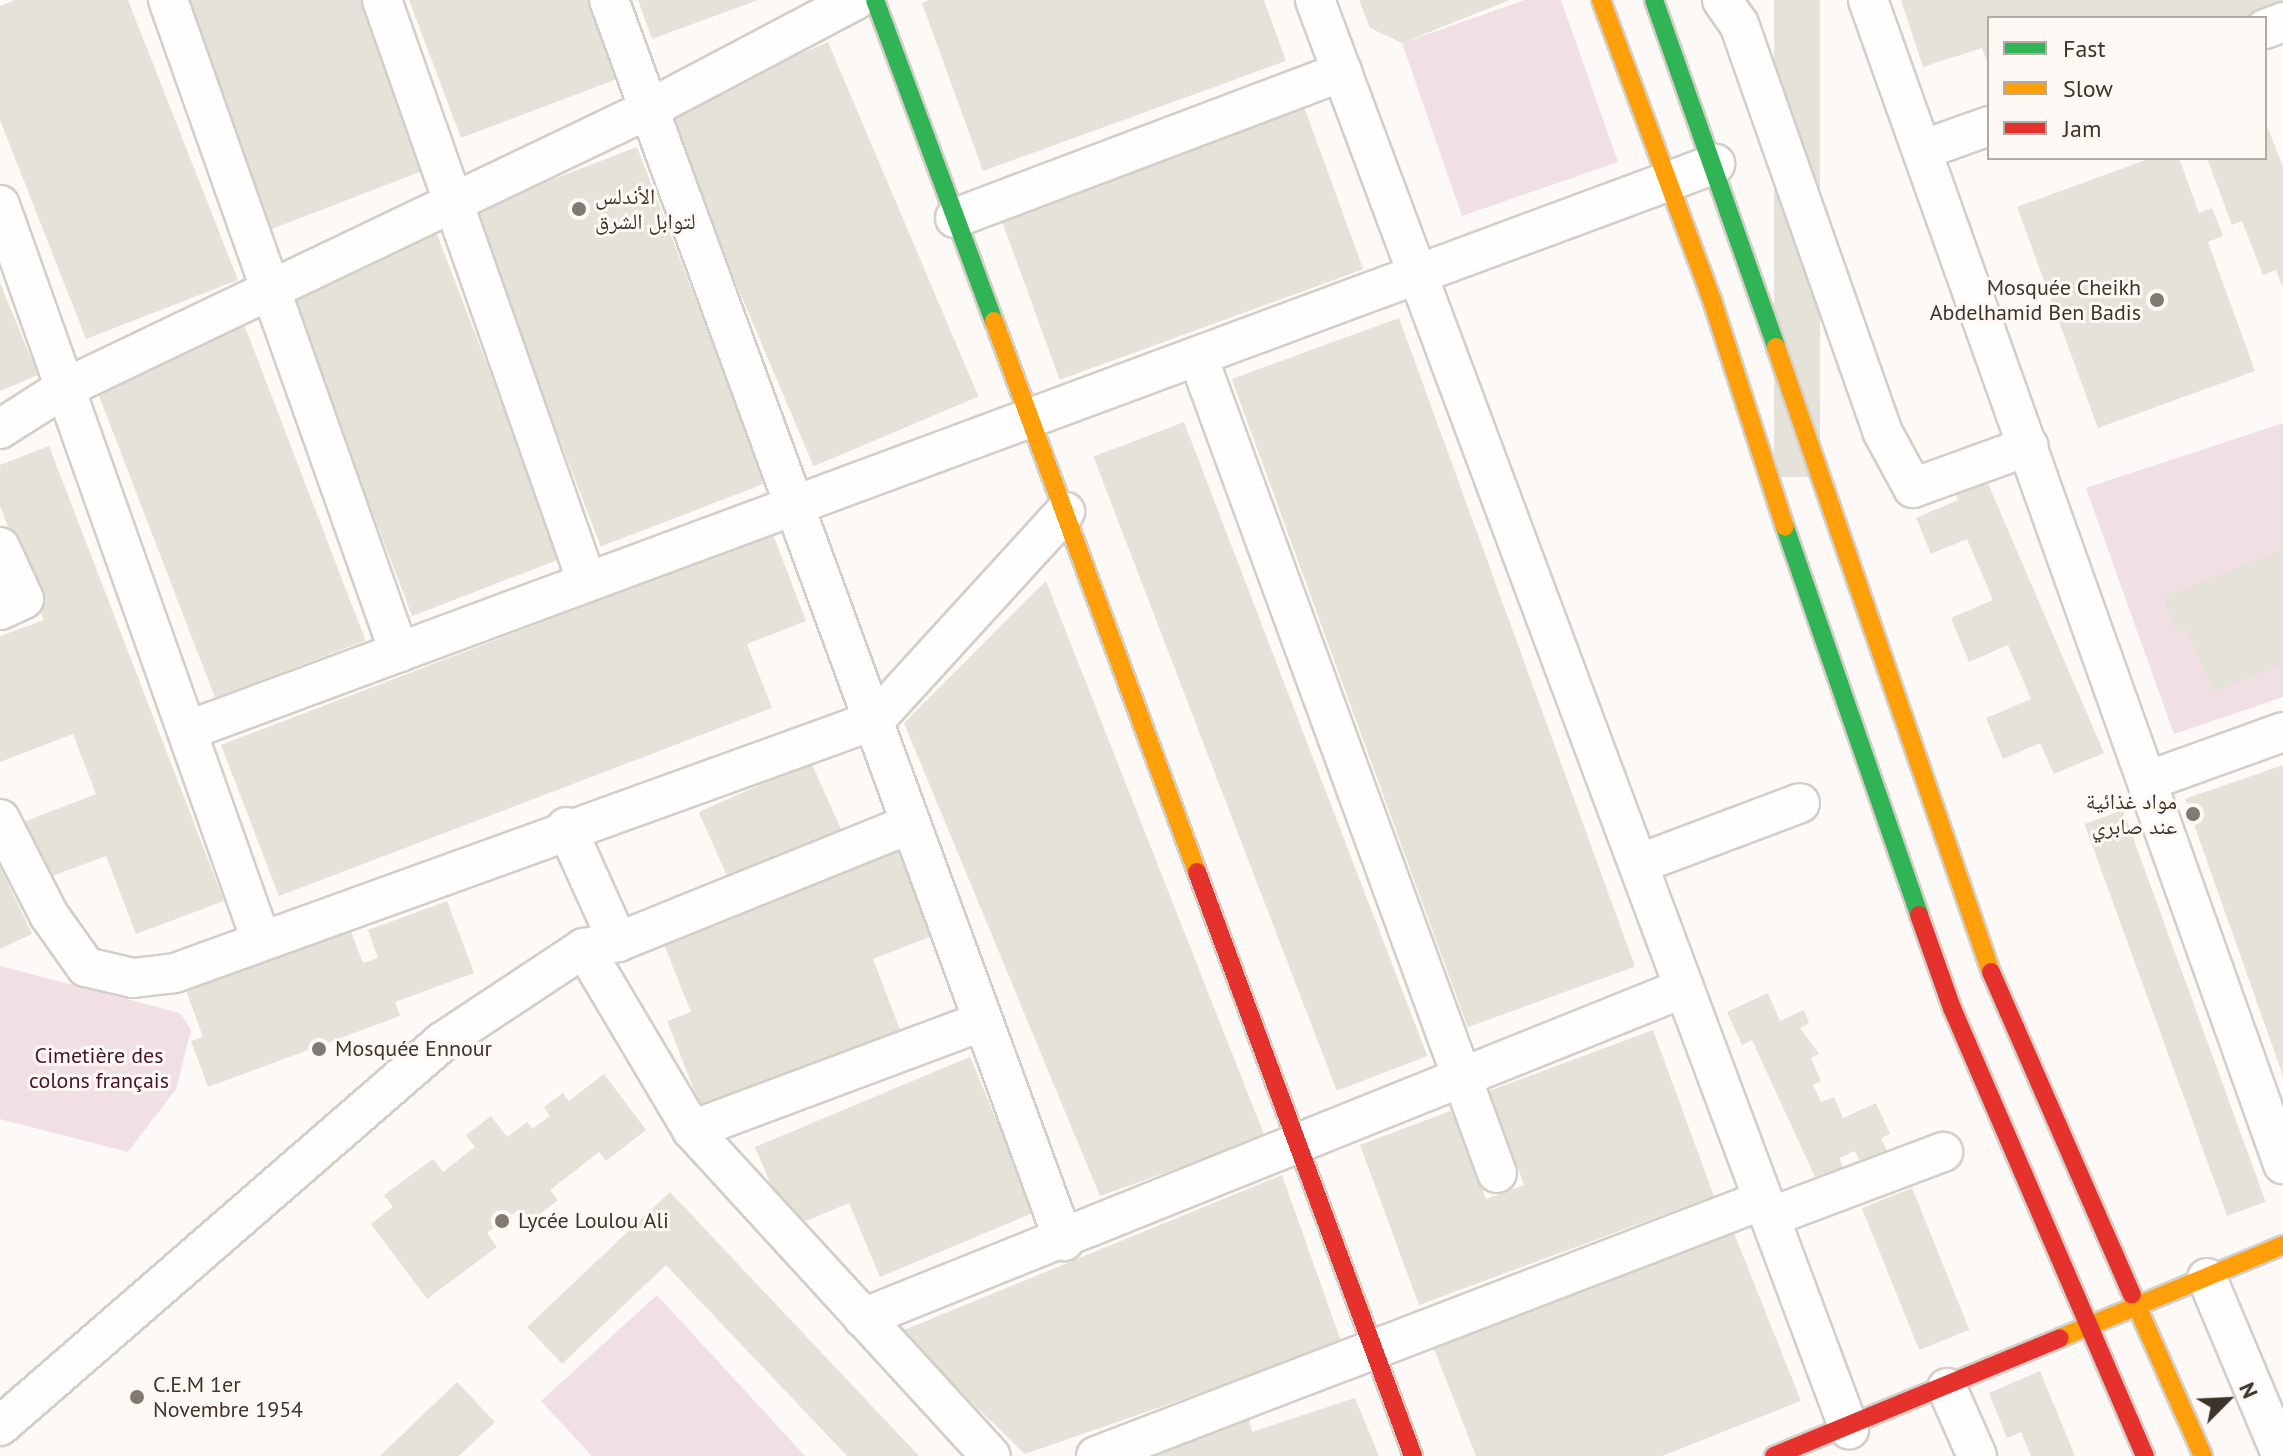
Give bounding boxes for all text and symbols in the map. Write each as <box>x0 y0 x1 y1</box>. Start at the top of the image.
legend <box>1987 16 2267 160</box>
text: Fast <box>2063 33 2106 64</box>
text: Slow <box>2063 73 2113 104</box>
text: Jam <box>2063 113 2101 144</box>
place label: الأندلس لتوابل الشرق <box>595 183 696 234</box>
marker: الأندلس لتوابل الشرق <box>570 200 588 218</box>
place label: Mosquée Cheikh Abdelhamid Ben Badis <box>1930 274 2141 326</box>
marker: Mosquée Cheikh Abdelhamid Ben Badis <box>2148 291 2166 309</box>
place label: مواد غذائية عند صابري <box>2086 788 2177 840</box>
marker: مواد غذائية عند صابري <box>2184 805 2202 823</box>
place label: Mosquée Ennour <box>335 1036 492 1062</box>
marker: Mosquée Ennour <box>310 1040 328 1058</box>
park label: Cimetière des colons français <box>29 1042 169 1094</box>
place label: Lycée Loulou Ali <box>518 1208 669 1234</box>
marker: Lycée Loulou Ali <box>493 1212 511 1230</box>
north arrow <box>2187 1360 2267 1440</box>
place label: C.E.M 1er Novembre 1954 <box>153 1371 303 1422</box>
text: N <box>2233 1378 2265 1403</box>
marker: C.E.M 1er Novembre 1954 <box>128 1388 146 1406</box>

